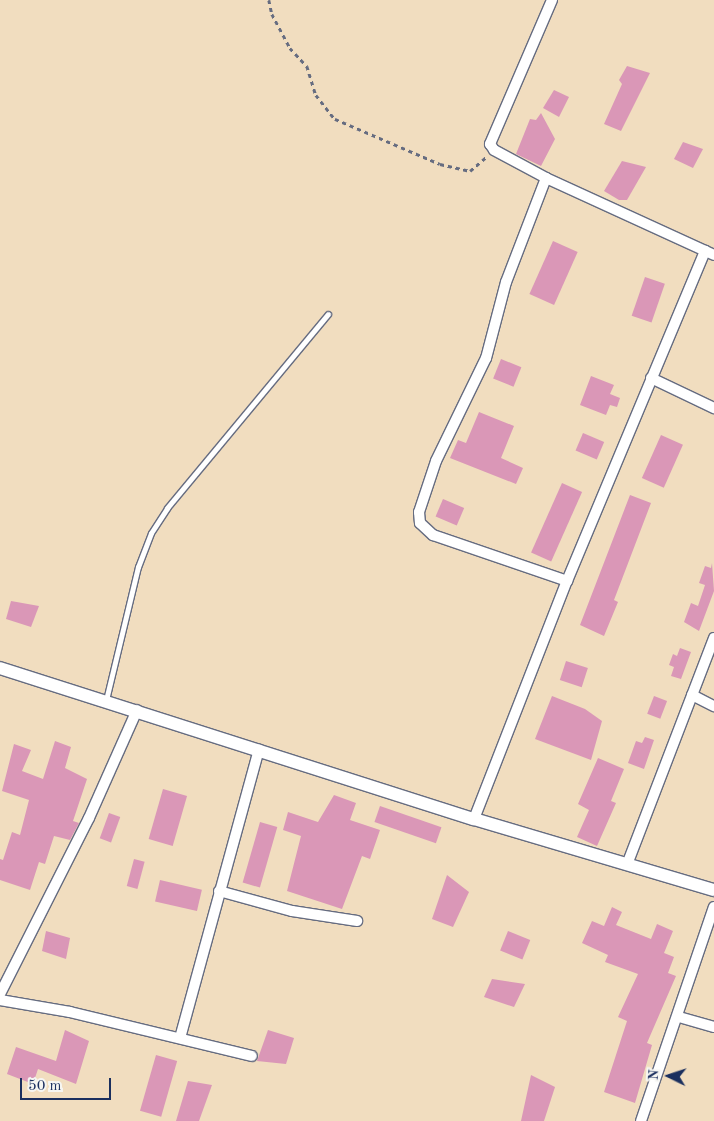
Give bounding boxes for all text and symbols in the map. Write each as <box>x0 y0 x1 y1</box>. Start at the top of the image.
north arrow <box>644 1051 694 1101</box>
scale bar <box>22 1068 114 1100</box>
text: N <box>647 1069 661 1081</box>
text: 50 m <box>28 1079 62 1094</box>

